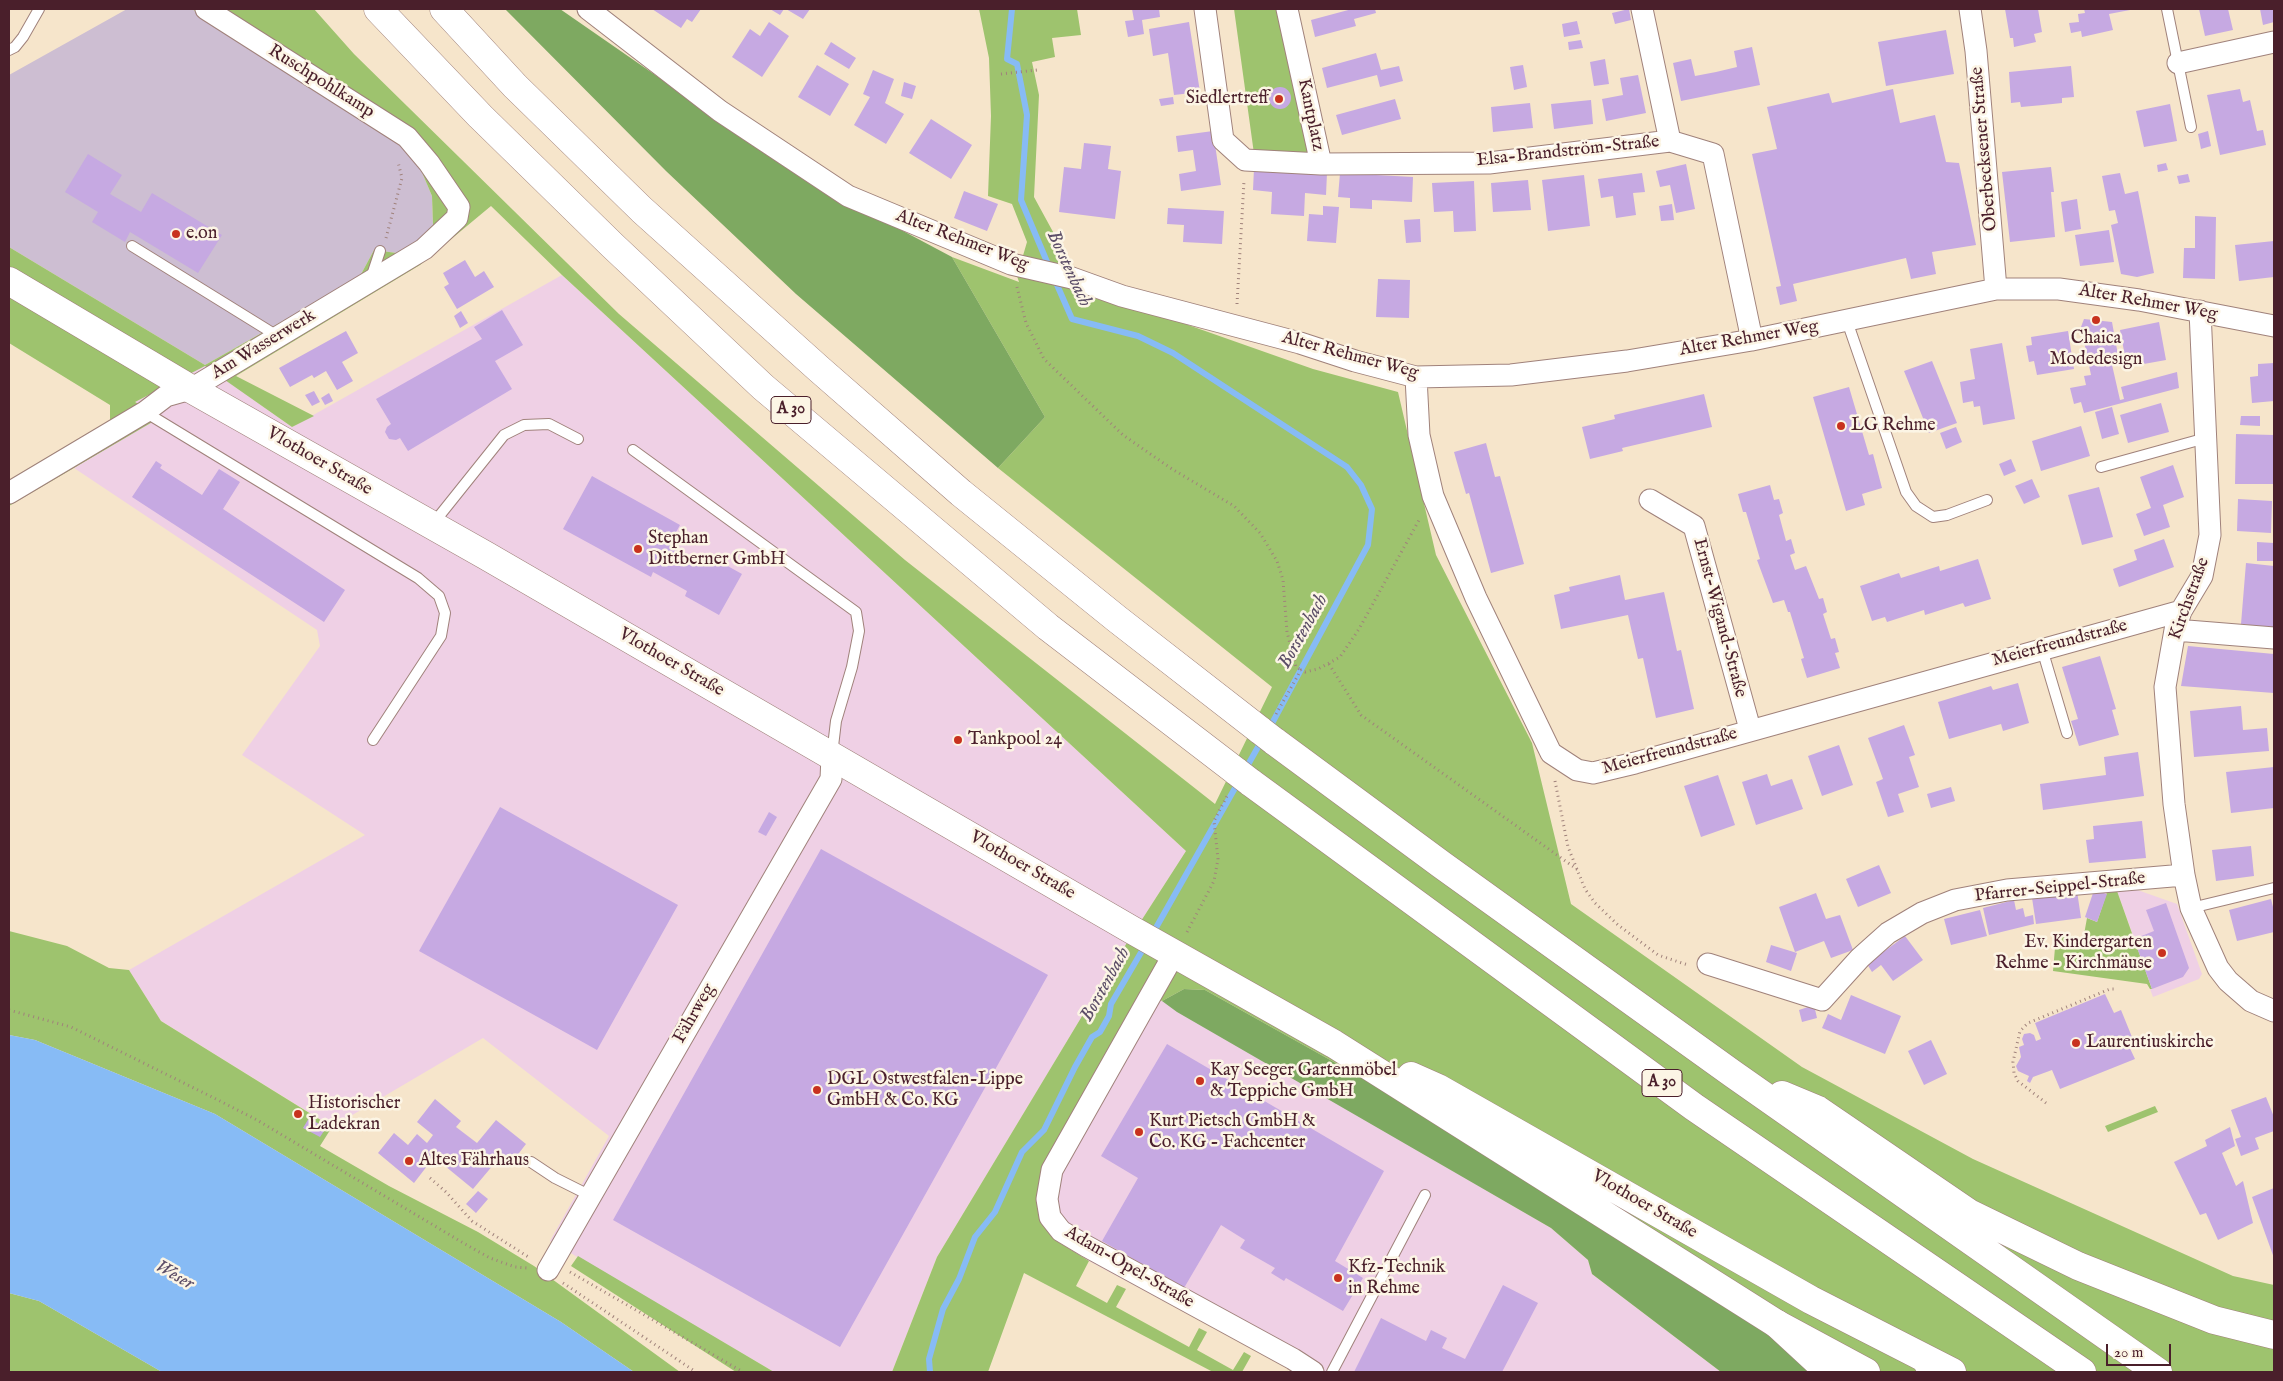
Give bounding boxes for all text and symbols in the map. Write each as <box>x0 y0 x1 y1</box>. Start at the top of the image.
street label: Ruschpohlkamp <box>264 41 378 123</box>
street label: Oberbecksener Straße <box>1967 66 2003 232</box>
street label: Kantplatz <box>1292 77 1328 153</box>
place label: Siedlertreff <box>1186 88 1269 110</box>
marker: Siedlertreff <box>1273 93 1285 105</box>
street label: Elsa-Brandström-Straße <box>1475 132 1661 172</box>
street label: Alter Rehmer Weg <box>893 206 1031 276</box>
place label: e.on <box>186 223 217 245</box>
water label: Borstenbach <box>1040 227 1096 311</box>
marker: e.on <box>170 228 182 240</box>
street label: Alter Rehmer Weg <box>2077 280 2219 326</box>
street label: Am Wasserwerk <box>208 305 320 385</box>
marker: Chaica Modedesign <box>2090 314 2102 326</box>
street label: Alter Rehmer Weg <box>1678 316 1820 362</box>
street label: Alter Rehmer Weg <box>1279 327 1421 385</box>
place label: Chaica Modedesign <box>2050 328 2142 370</box>
road number: A 30 <box>771 396 811 424</box>
place label: LG Rehme <box>1851 415 1936 437</box>
marker: LG Rehme <box>1835 420 1847 432</box>
street label: Vlothoer Straße <box>262 423 376 501</box>
place label: Stephan Dittberner GmbH <box>648 528 785 570</box>
street label: Ernst-Wigand-Straße <box>1687 536 1751 700</box>
marker: Stephan Dittberner GmbH <box>632 543 644 555</box>
street label: Kirchstraße <box>2165 555 2215 643</box>
water label: Borstenbach <box>1274 591 1334 673</box>
street label: Meierfreundstraße <box>1990 616 2130 672</box>
street label: Vlothoer Straße <box>614 624 728 702</box>
street label: Meierfreundstraße <box>1600 724 1740 780</box>
place label: Tankpool 24 <box>968 729 1062 751</box>
marker: Tankpool 24 <box>952 734 964 746</box>
street label: Vlothoer Straße <box>965 827 1079 905</box>
street label: Pfarrer-Seippel-Straße <box>1973 868 2147 908</box>
place label: Ev. Kindergarten Rehme - Kirchmäuse <box>1995 932 2152 974</box>
water label: Borstenbach <box>1076 944 1136 1026</box>
marker: Ev. Kindergarten Rehme - Kirchmäuse <box>2156 947 2168 959</box>
street label: Fährweg <box>669 980 721 1048</box>
place label: Laurentiuskirche <box>2086 1032 2213 1054</box>
marker: Laurentiuskirche <box>2070 1037 2082 1049</box>
place label: Kay Seeger Gartenmöbel & Teppiche GmbH <box>1210 1060 1397 1102</box>
place label: DGL Ostwestfalen-Lippe GmbH & Co. KG <box>827 1069 1023 1112</box>
road number: A 30 <box>1642 1070 1682 1096</box>
marker: Kay Seeger Gartenmöbel & Teppiche GmbH <box>1194 1075 1206 1087</box>
marker: DGL Ostwestfalen-Lippe GmbH & Co. KG <box>811 1084 823 1096</box>
place label: Historischer Ladekran <box>308 1093 400 1136</box>
marker: Historischer Ladekran <box>292 1108 304 1120</box>
place label: Kurt Pietsch GmbH & Co. KG - Fachcenter <box>1149 1111 1316 1154</box>
marker: Kurt Pietsch GmbH & Co. KG - Fachcenter <box>1133 1126 1145 1138</box>
place label: Altes Fährhaus <box>419 1150 529 1172</box>
marker: Altes Fährhaus <box>403 1155 415 1167</box>
street label: Vlothoer Straße <box>1587 1166 1701 1244</box>
street label: Adam-Opel-Straße <box>1061 1222 1197 1314</box>
water label: Weser <box>151 1256 197 1296</box>
place label: Kfz-Technik in Rehme <box>1348 1257 1445 1300</box>
marker: Kfz-Technik in Rehme <box>1332 1272 1344 1284</box>
scale bar <box>2108 1334 2173 1366</box>
text: 20 m <box>2114 1343 2143 1362</box>

